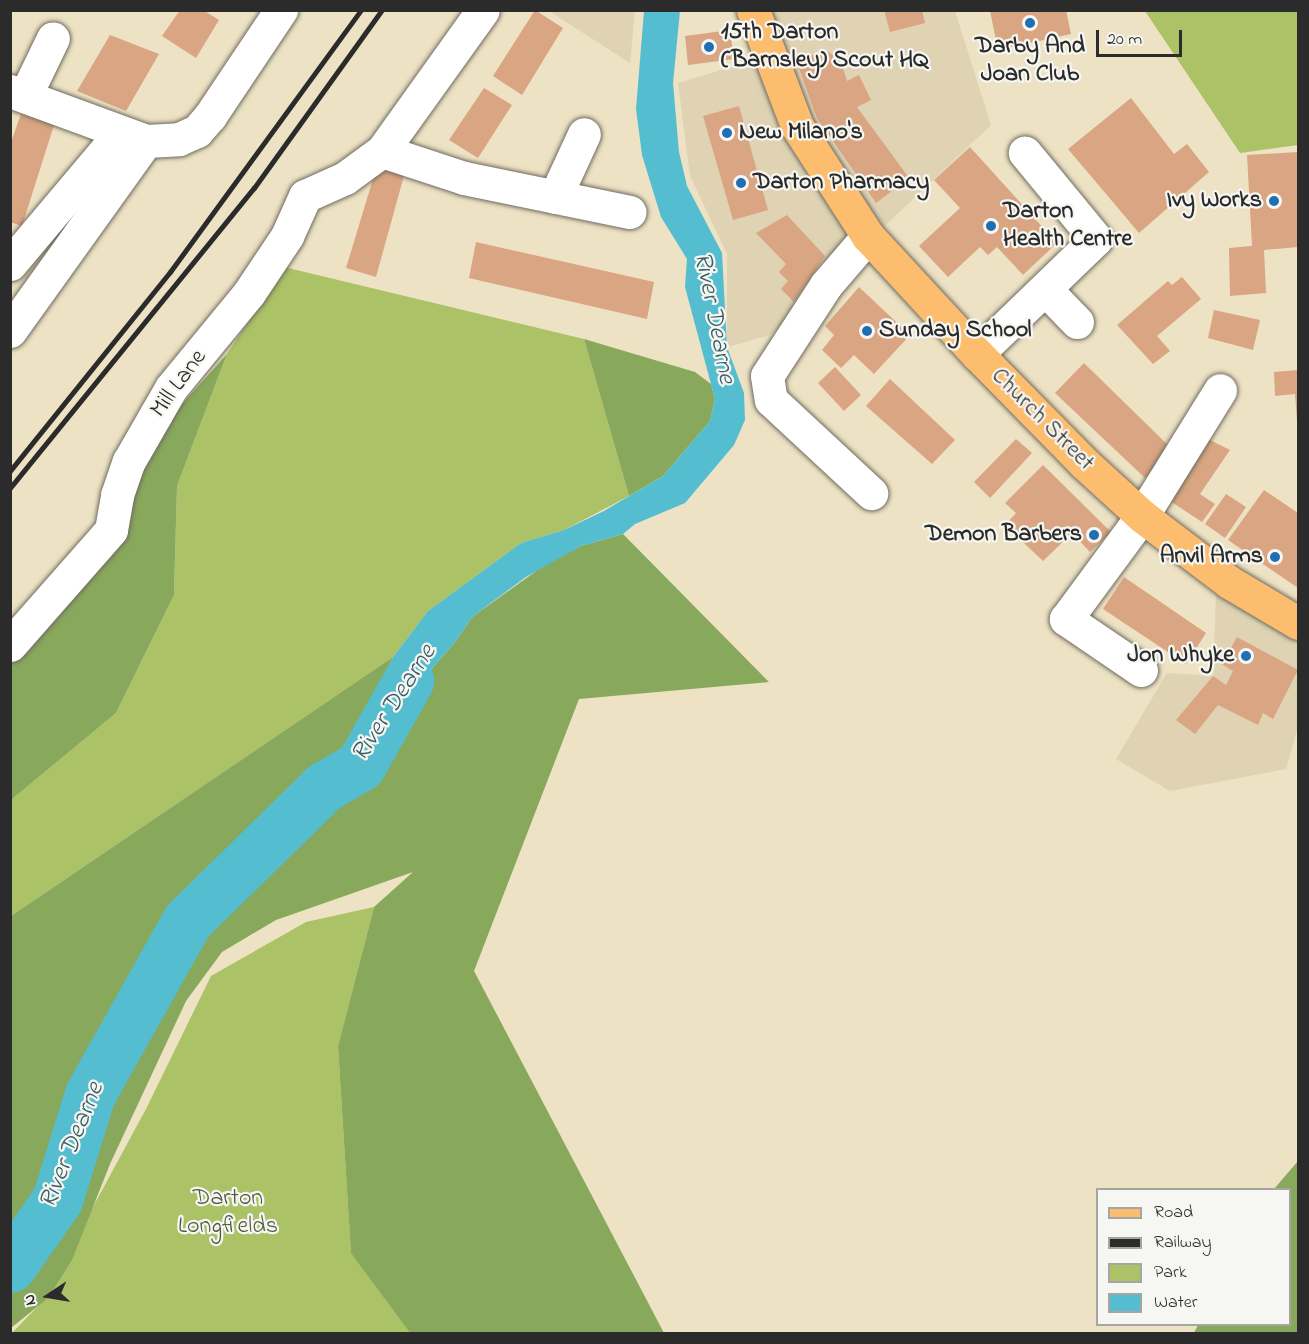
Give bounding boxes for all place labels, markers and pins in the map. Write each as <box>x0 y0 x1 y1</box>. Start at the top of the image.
marker: Darby And Joan Club <box>1023 16 1037 30</box>
place label: 15th Darton (Barnsley) Scout HQ <box>721 19 929 75</box>
place label: Darby And Joan Club <box>975 33 1085 89</box>
marker: 15th Darton (Barnsley) Scout HQ <box>702 40 716 54</box>
place label: New Milano's <box>739 119 863 147</box>
marker: New Milano's <box>720 126 734 140</box>
place label: Darton Pharmacy <box>753 169 929 197</box>
marker: Darton Pharmacy <box>734 176 748 190</box>
place label: Ivy Works <box>1167 187 1262 215</box>
marker: Ivy Works <box>1267 194 1281 208</box>
place label: Darton Health Centre <box>1003 198 1132 254</box>
marker: Darton Health Centre <box>984 219 998 233</box>
place label: Sunday School <box>879 317 1031 345</box>
marker: Sunday School <box>860 324 874 338</box>
place label: Demon Barbers <box>925 521 1082 549</box>
marker: Demon Barbers <box>1087 528 1101 542</box>
place label: Anvil Arms <box>1160 543 1263 571</box>
marker: Anvil Arms <box>1268 550 1282 564</box>
place label: Jon Whyke <box>1127 642 1234 670</box>
marker: Jon Whyke <box>1239 649 1253 663</box>

